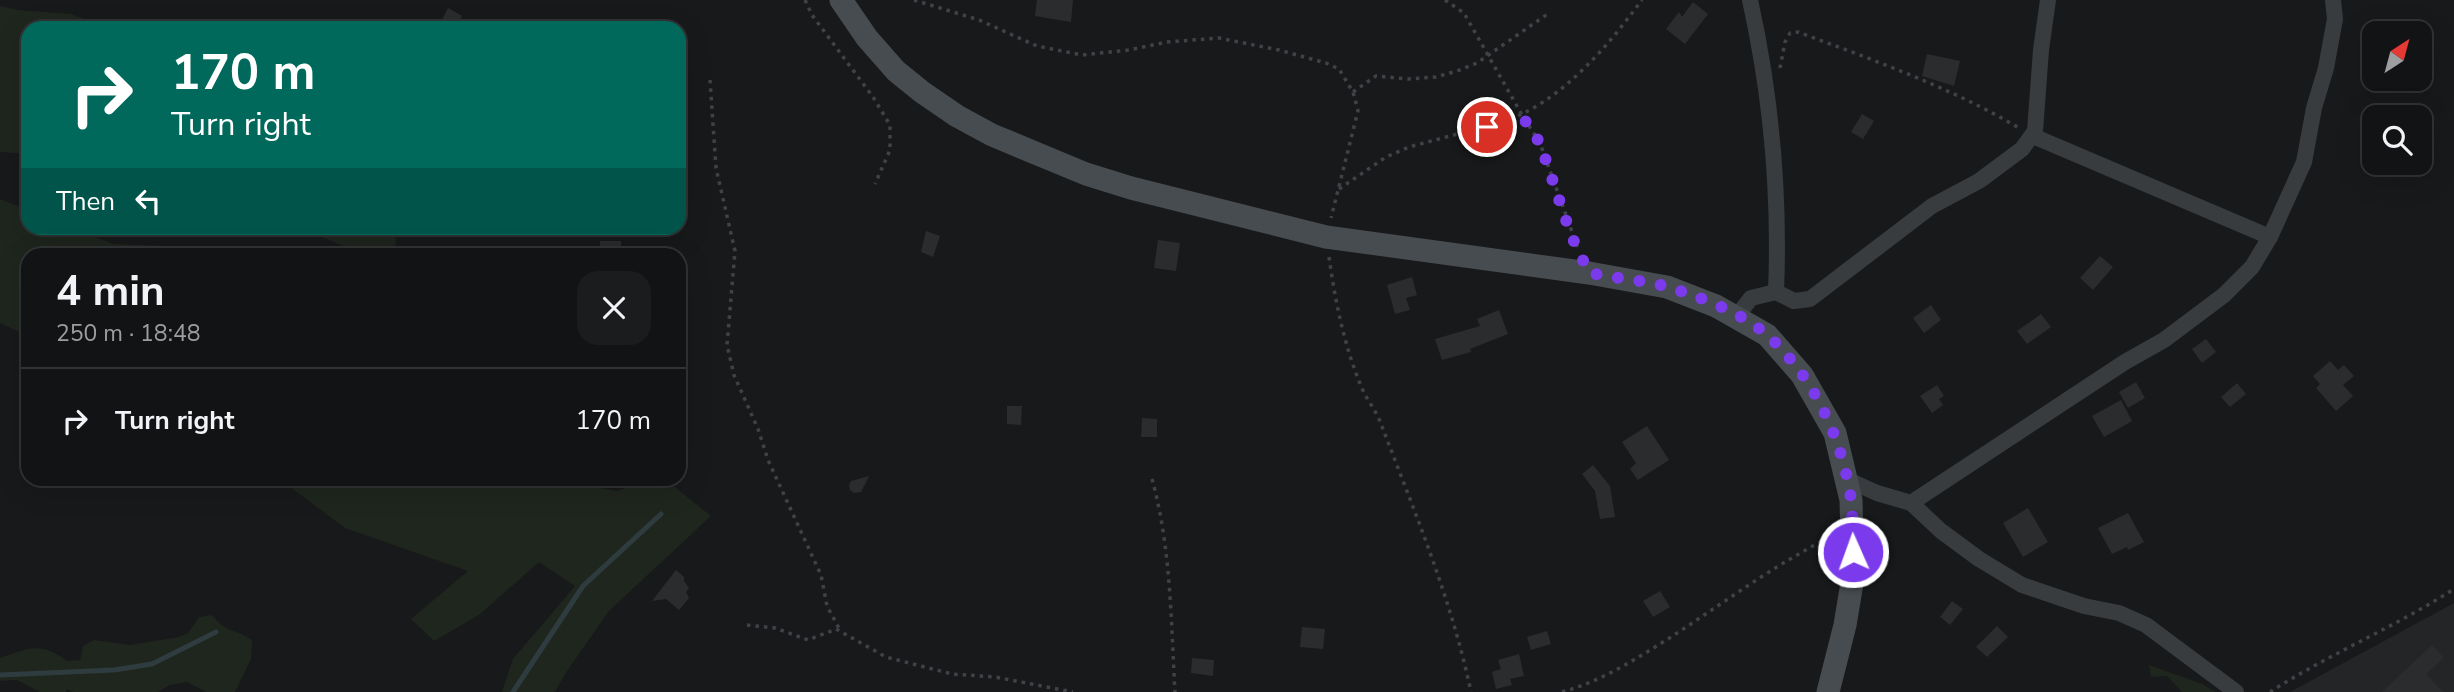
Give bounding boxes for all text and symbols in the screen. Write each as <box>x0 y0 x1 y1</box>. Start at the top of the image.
north arrow <box>2362 21 2432 91</box>
map controls <box>2362 21 2432 175</box>
text: 170 m <box>171 39 315 106</box>
icon: right <box>56 49 147 140</box>
pin <box>1457 97 1517 157</box>
text: Turn right <box>171 103 311 146</box>
button: search <box>2362 105 2432 175</box>
icon: arrive <box>1468 108 1506 146</box>
icon: left <box>129 182 167 220</box>
text: Then <box>56 184 115 219</box>
text: 4 min <box>56 263 165 320</box>
button: close <box>577 271 651 345</box>
text: 250 m · 18:48 <box>56 318 201 349</box>
icon: right <box>56 402 94 440</box>
text: Turn right <box>115 403 234 438</box>
text: 170 m <box>575 403 651 438</box>
position arrow <box>1816 515 1890 589</box>

